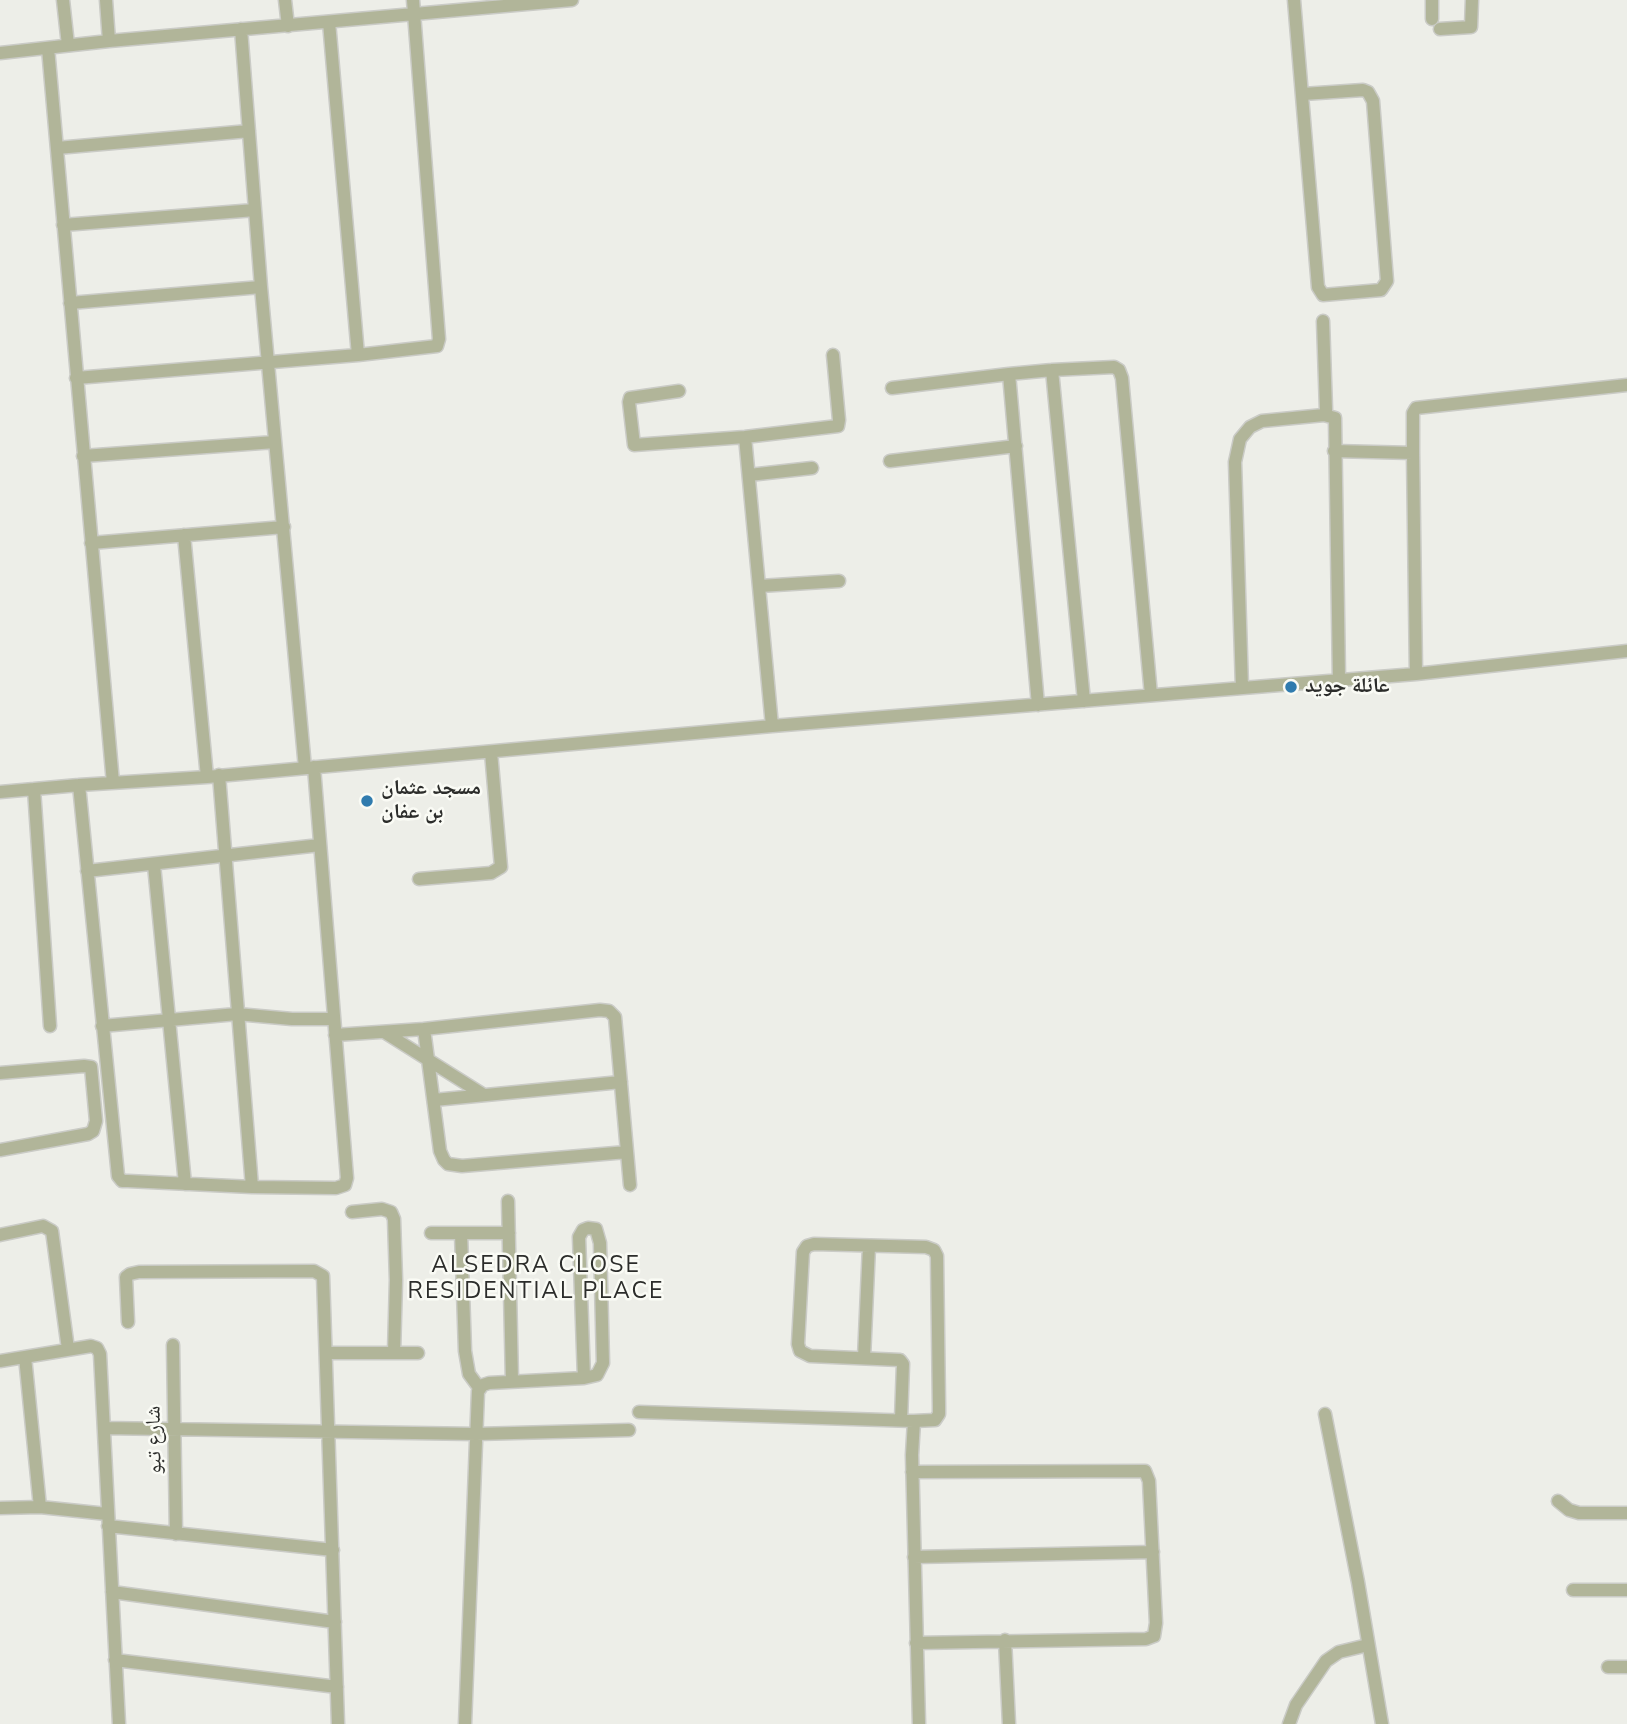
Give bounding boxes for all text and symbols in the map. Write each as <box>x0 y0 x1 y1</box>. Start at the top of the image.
place label: عائلة جويد <box>1305 674 1390 700</box>
marker: عائلة جويد <box>1283 679 1299 695</box>
place label: مسجد عثمان بن عفان <box>381 776 481 826</box>
marker: مسجد عثمان بن عفان <box>359 793 375 809</box>
district label: ALSEDRA CLOSE RESIDENTIAL PLACE <box>410 1252 662 1306</box>
street label: شارع تبو <box>142 1406 168 1474</box>

